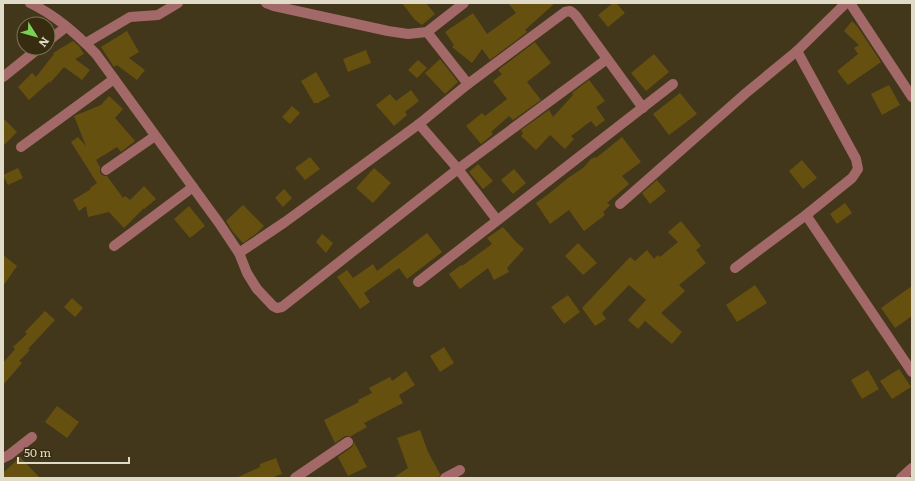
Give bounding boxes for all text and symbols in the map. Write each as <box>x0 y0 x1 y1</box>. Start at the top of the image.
north arrow <box>16 16 56 56</box>
text: N <box>36 34 54 51</box>
scale bar <box>18 439 129 465</box>
text: 50 m <box>24 443 51 461</box>

